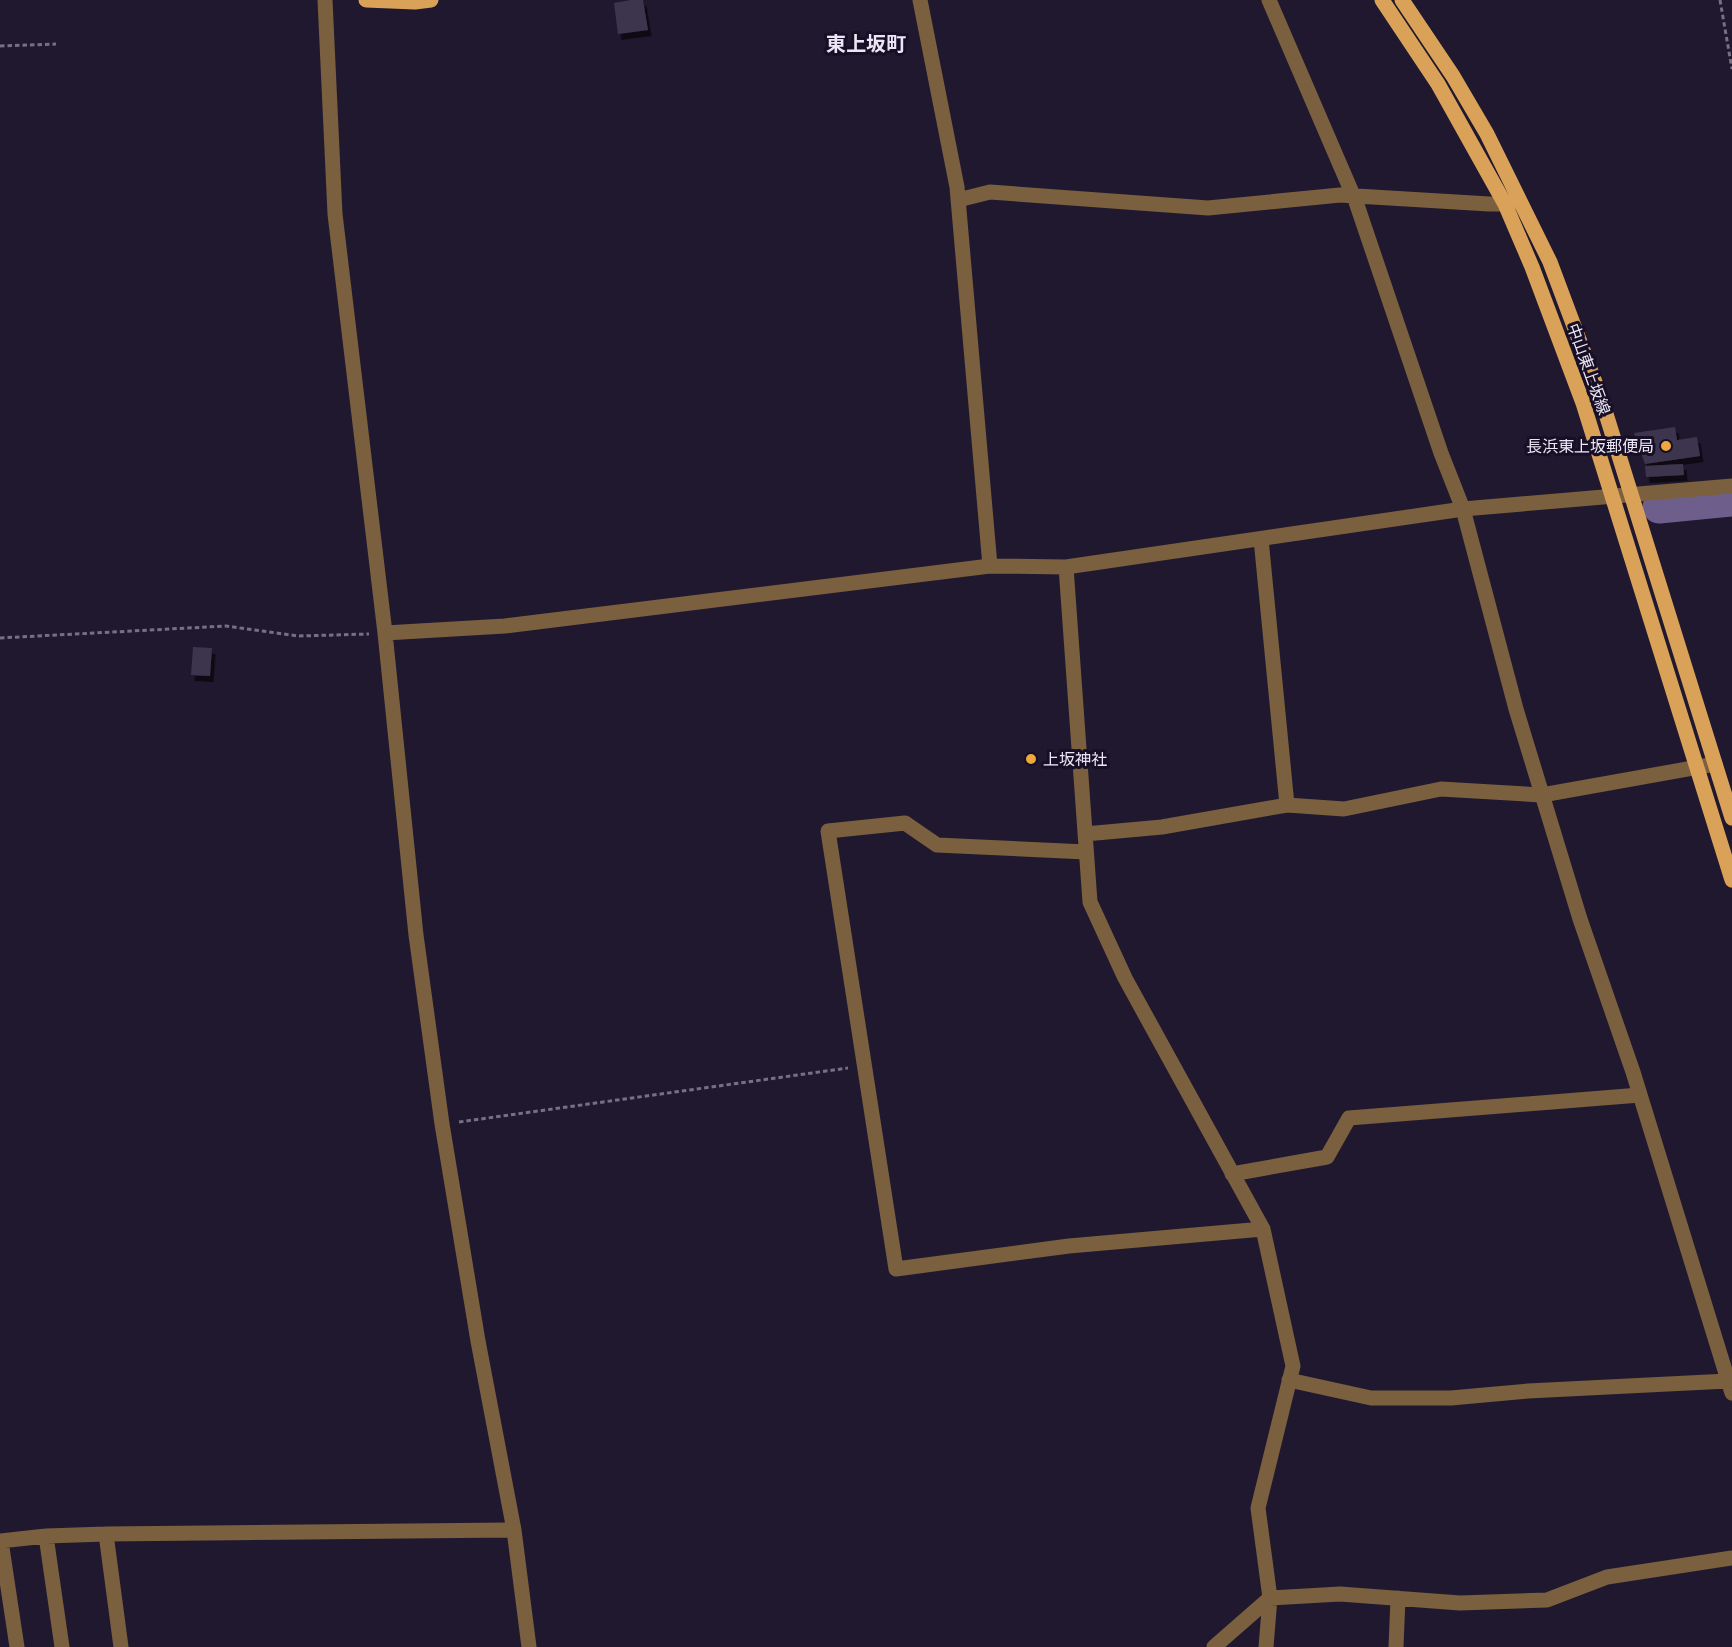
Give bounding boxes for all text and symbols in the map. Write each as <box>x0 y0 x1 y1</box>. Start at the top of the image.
district label: 東上坂町 <box>826 31 906 56</box>
street label: 中山東上坂線 <box>1563 320 1615 418</box>
place label: 長浜東上坂郵便局 <box>1526 436 1654 456</box>
marker: 長浜東上坂郵便局 <box>1659 439 1673 453</box>
place label: 上坂神社 <box>1043 749 1107 769</box>
marker: 上坂神社 <box>1024 752 1038 766</box>

